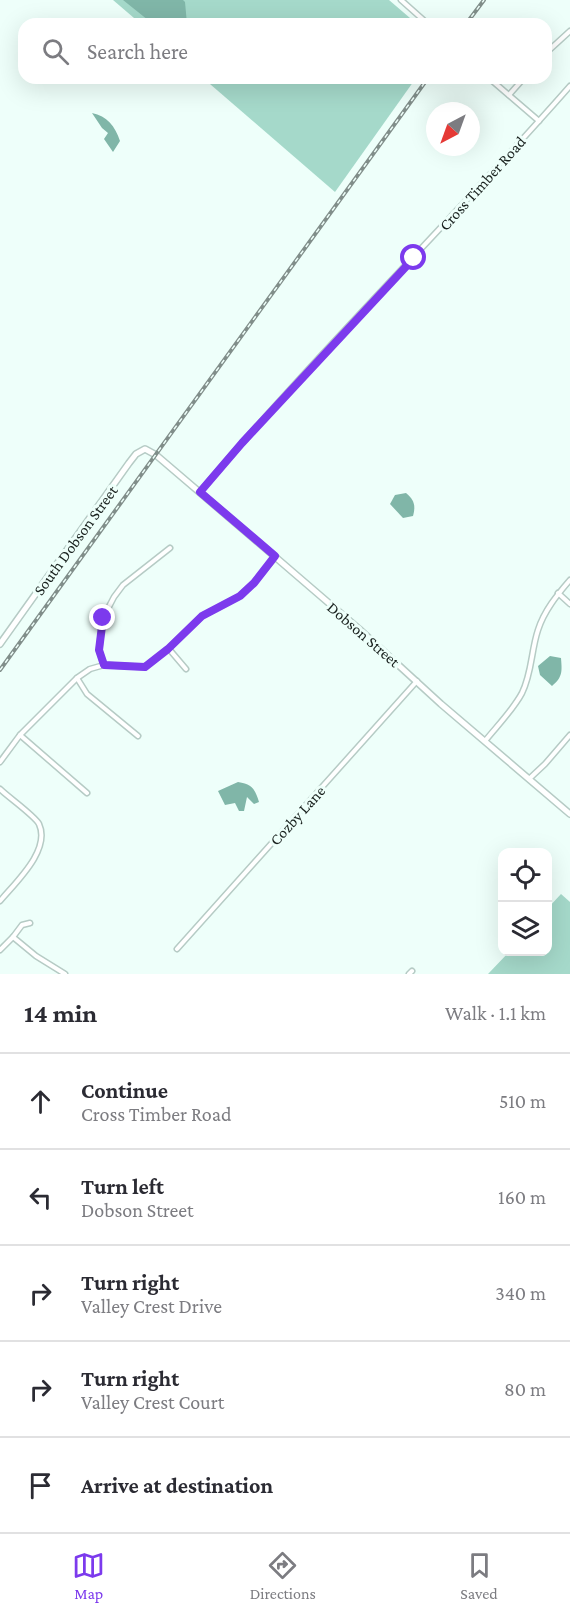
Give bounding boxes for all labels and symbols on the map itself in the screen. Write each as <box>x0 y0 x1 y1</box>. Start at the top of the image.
north arrow <box>426 102 480 156</box>
street label: Cross Timber Road <box>436 132 529 234</box>
route start <box>400 244 426 270</box>
street label: South Dobson Street <box>30 482 121 598</box>
street label: Dobson Street <box>324 598 404 671</box>
route end <box>89 604 115 630</box>
street label: Cozby Lane <box>266 782 329 849</box>

